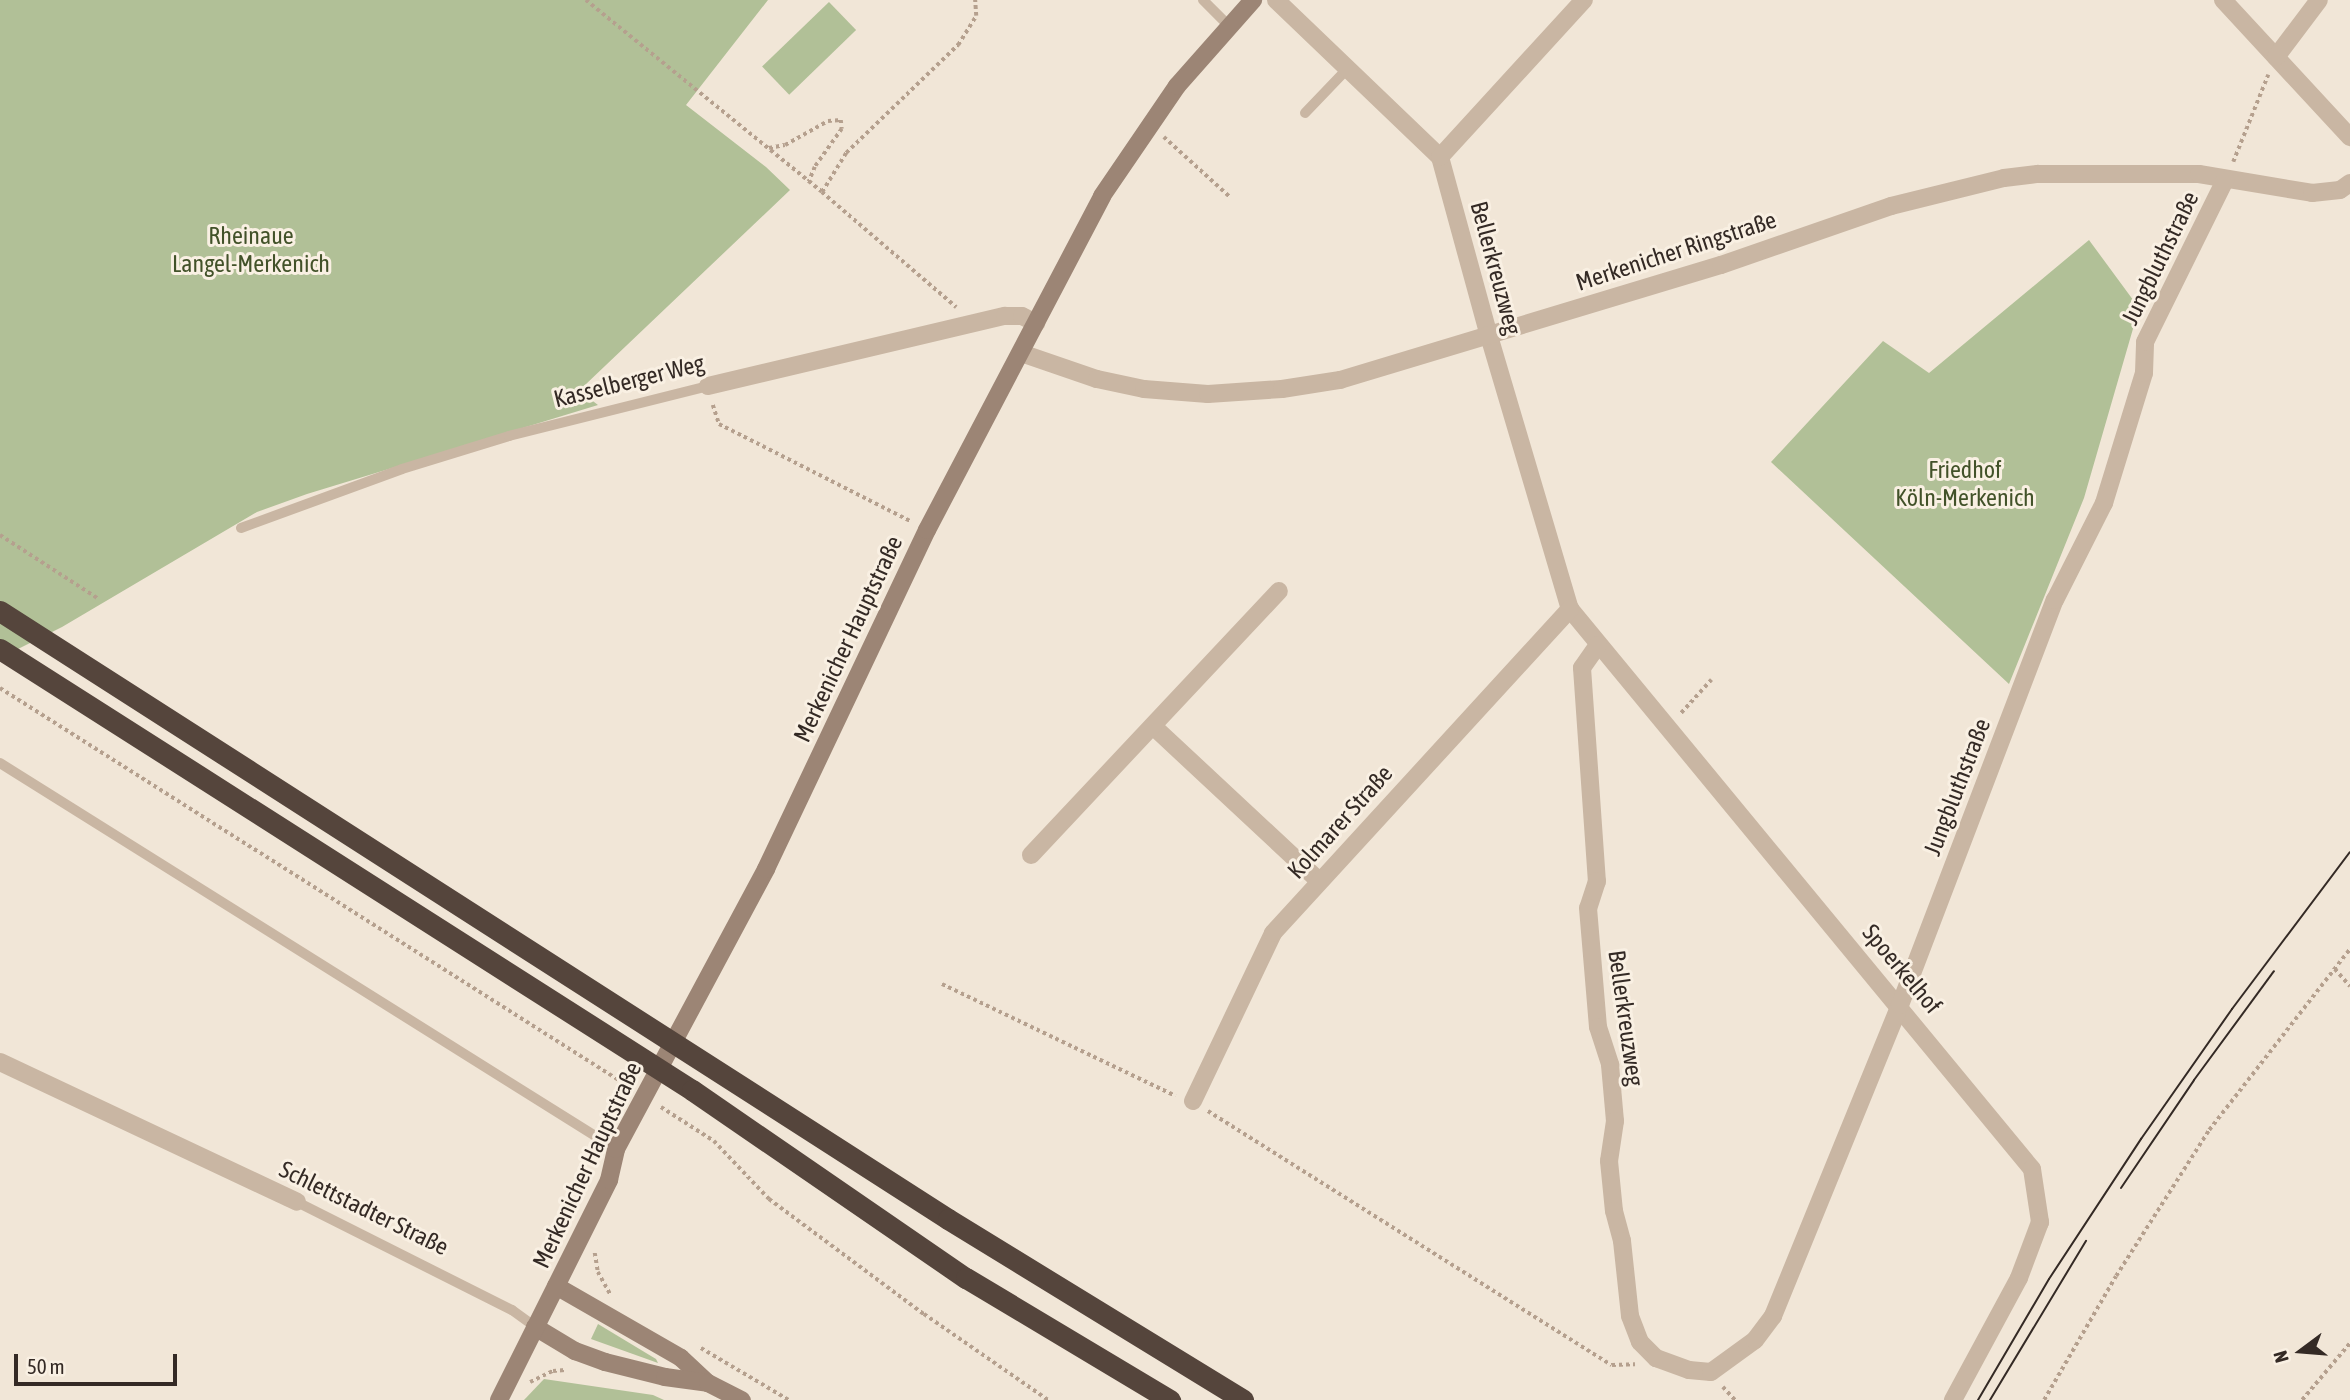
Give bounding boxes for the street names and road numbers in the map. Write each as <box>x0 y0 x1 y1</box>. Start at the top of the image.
street label: Jungbluthstraße <box>2115 187 2205 329</box>
street label: Bellerkreuzweg <box>1464 198 1528 338</box>
street label: Merkenicher Ringstraße <box>1572 205 1780 297</box>
street label: Kasselberger Weg <box>551 348 707 414</box>
street label: Merkenicher Hauptstraße <box>788 531 908 747</box>
street label: Jungbluthstraße <box>1918 714 1996 860</box>
street label: Kolmarer Straße <box>1282 759 1398 885</box>
street label: Spoerkelhof <box>1856 919 1948 1019</box>
street label: Bellerkreuzweg <box>1602 948 1650 1088</box>
street label: Merkenicher Hauptstraße <box>527 1057 647 1273</box>
street label: Schlettstadter Straße <box>275 1155 453 1261</box>

